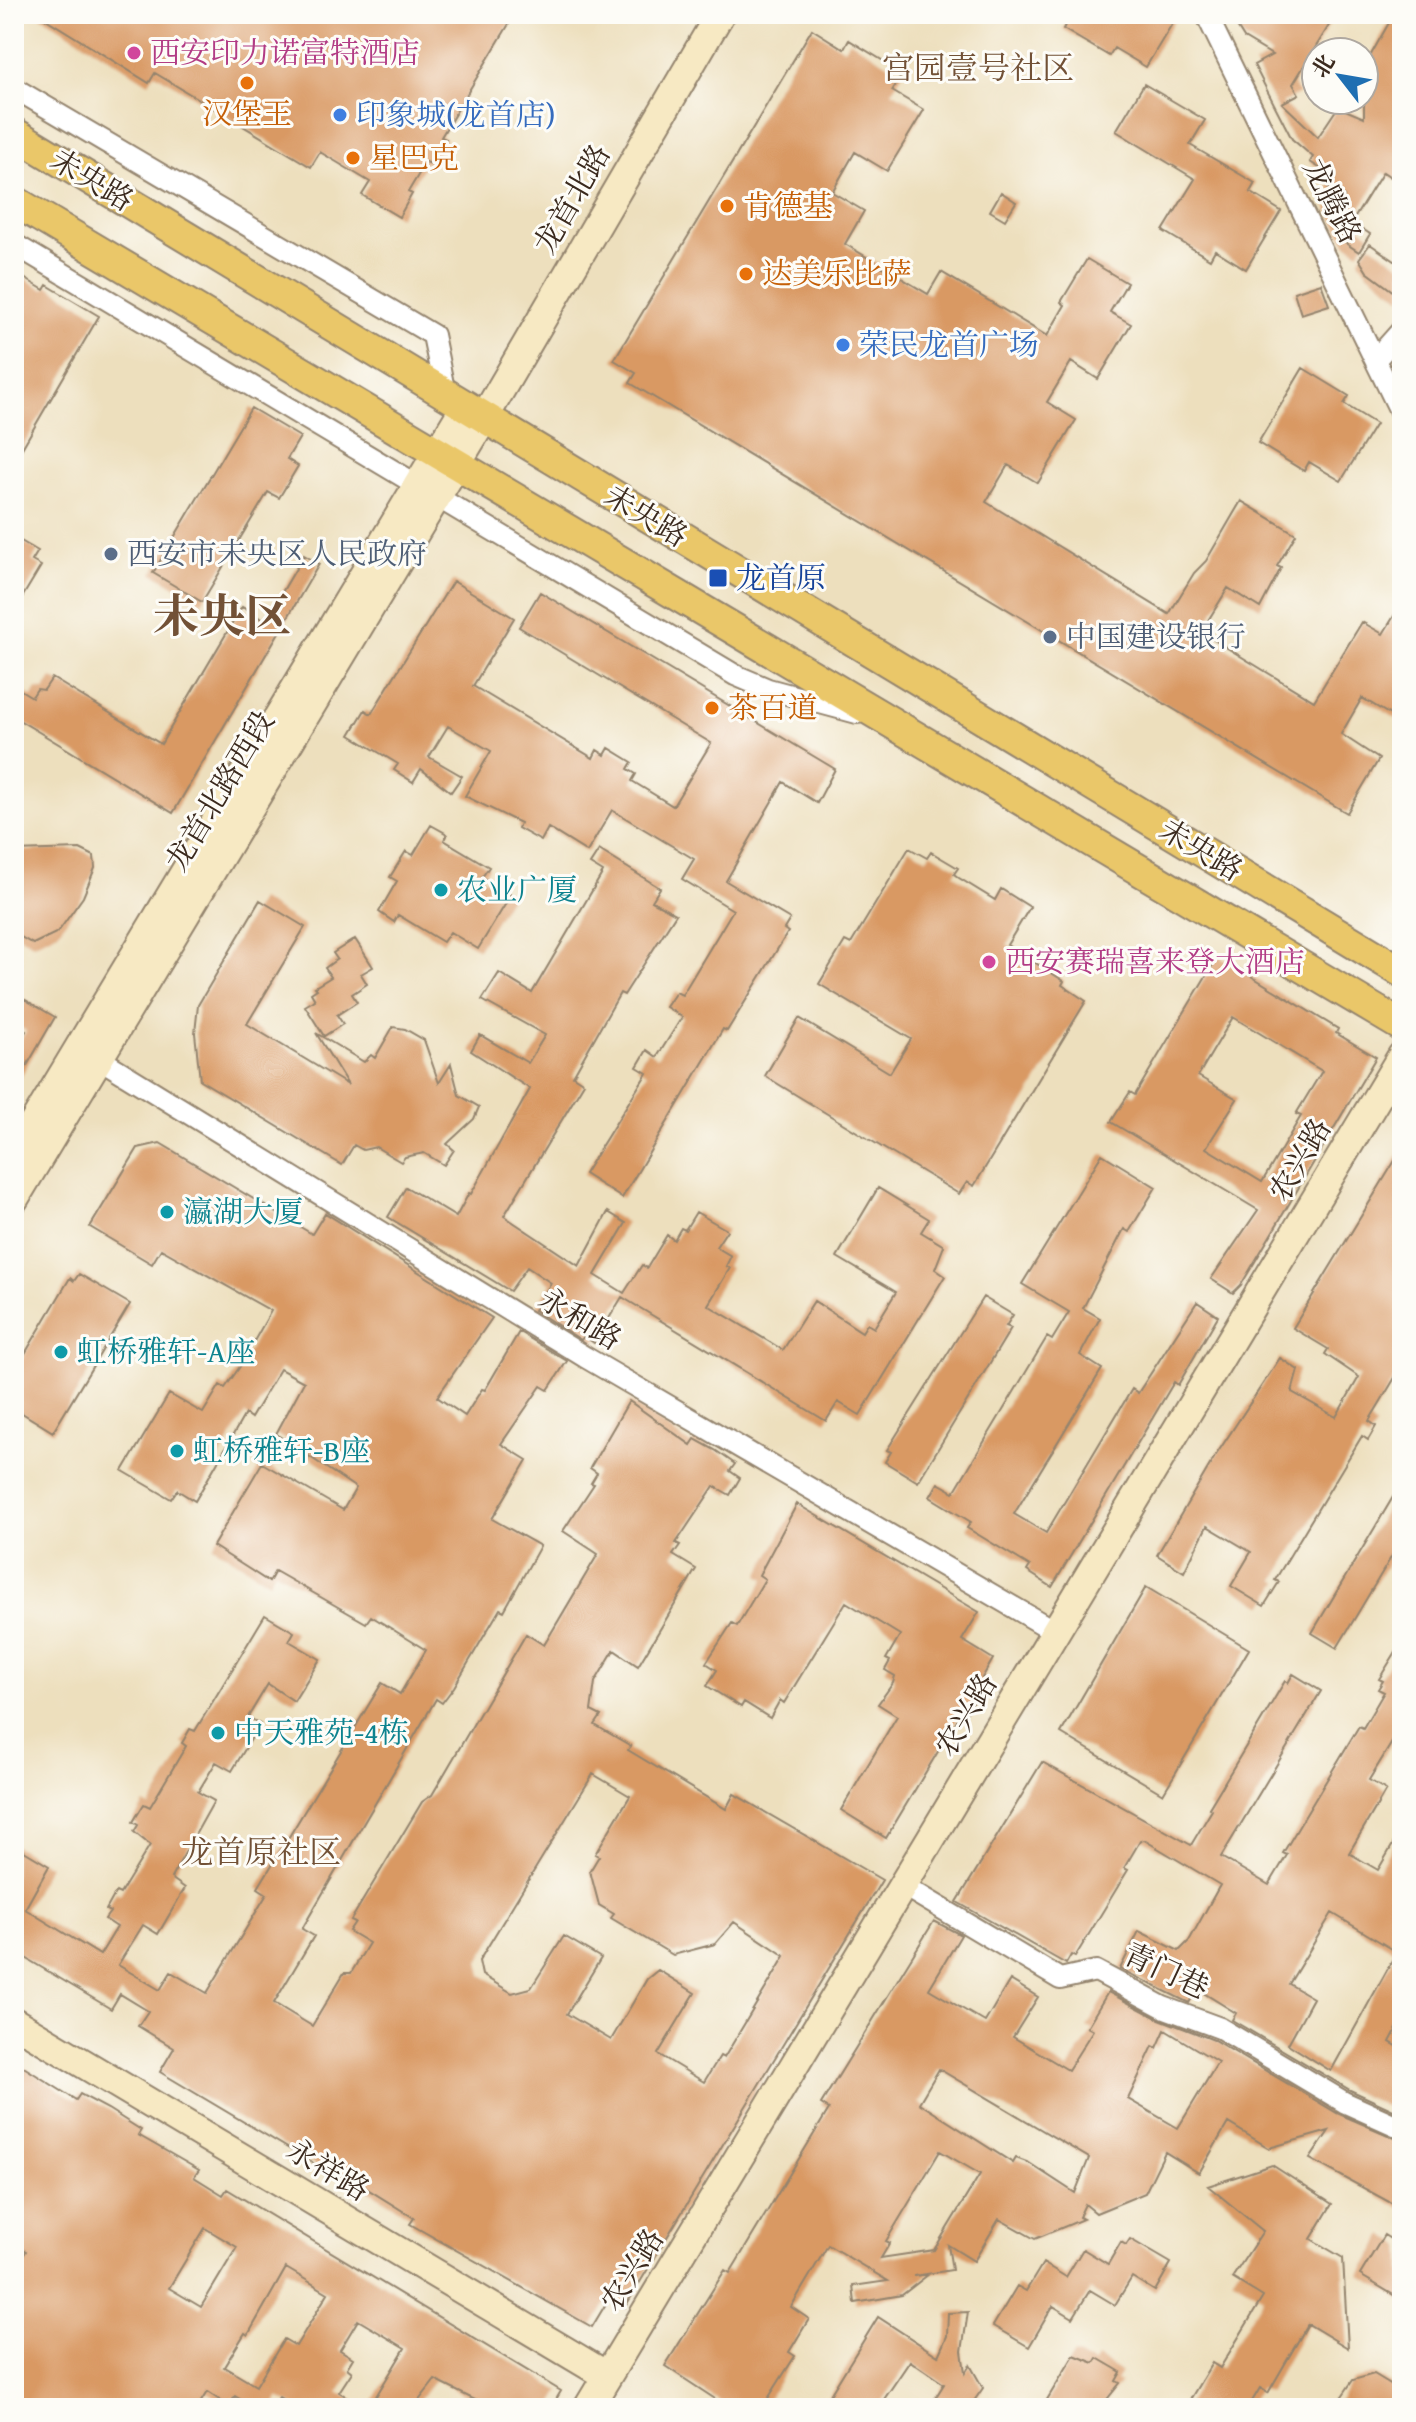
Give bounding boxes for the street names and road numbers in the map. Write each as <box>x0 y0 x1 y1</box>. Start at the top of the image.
street label: 龙首北路 <box>522 136 620 261</box>
street label: 未央路 <box>43 137 142 221</box>
street label: 龙腾路 <box>1293 150 1373 251</box>
street label: 未央路 <box>597 473 696 557</box>
street label: 龙首北路西段 <box>154 702 284 879</box>
street label: 未央路 <box>1152 807 1251 891</box>
street label: 农兴路 <box>1257 1110 1341 1209</box>
street label: 永和路 <box>531 1276 630 1360</box>
street label: 农兴路 <box>923 1665 1007 1764</box>
street label: 青门巷 <box>1116 1931 1217 2009</box>
street label: 永祥路 <box>279 2127 378 2211</box>
street label: 农兴路 <box>589 2220 674 2319</box>

